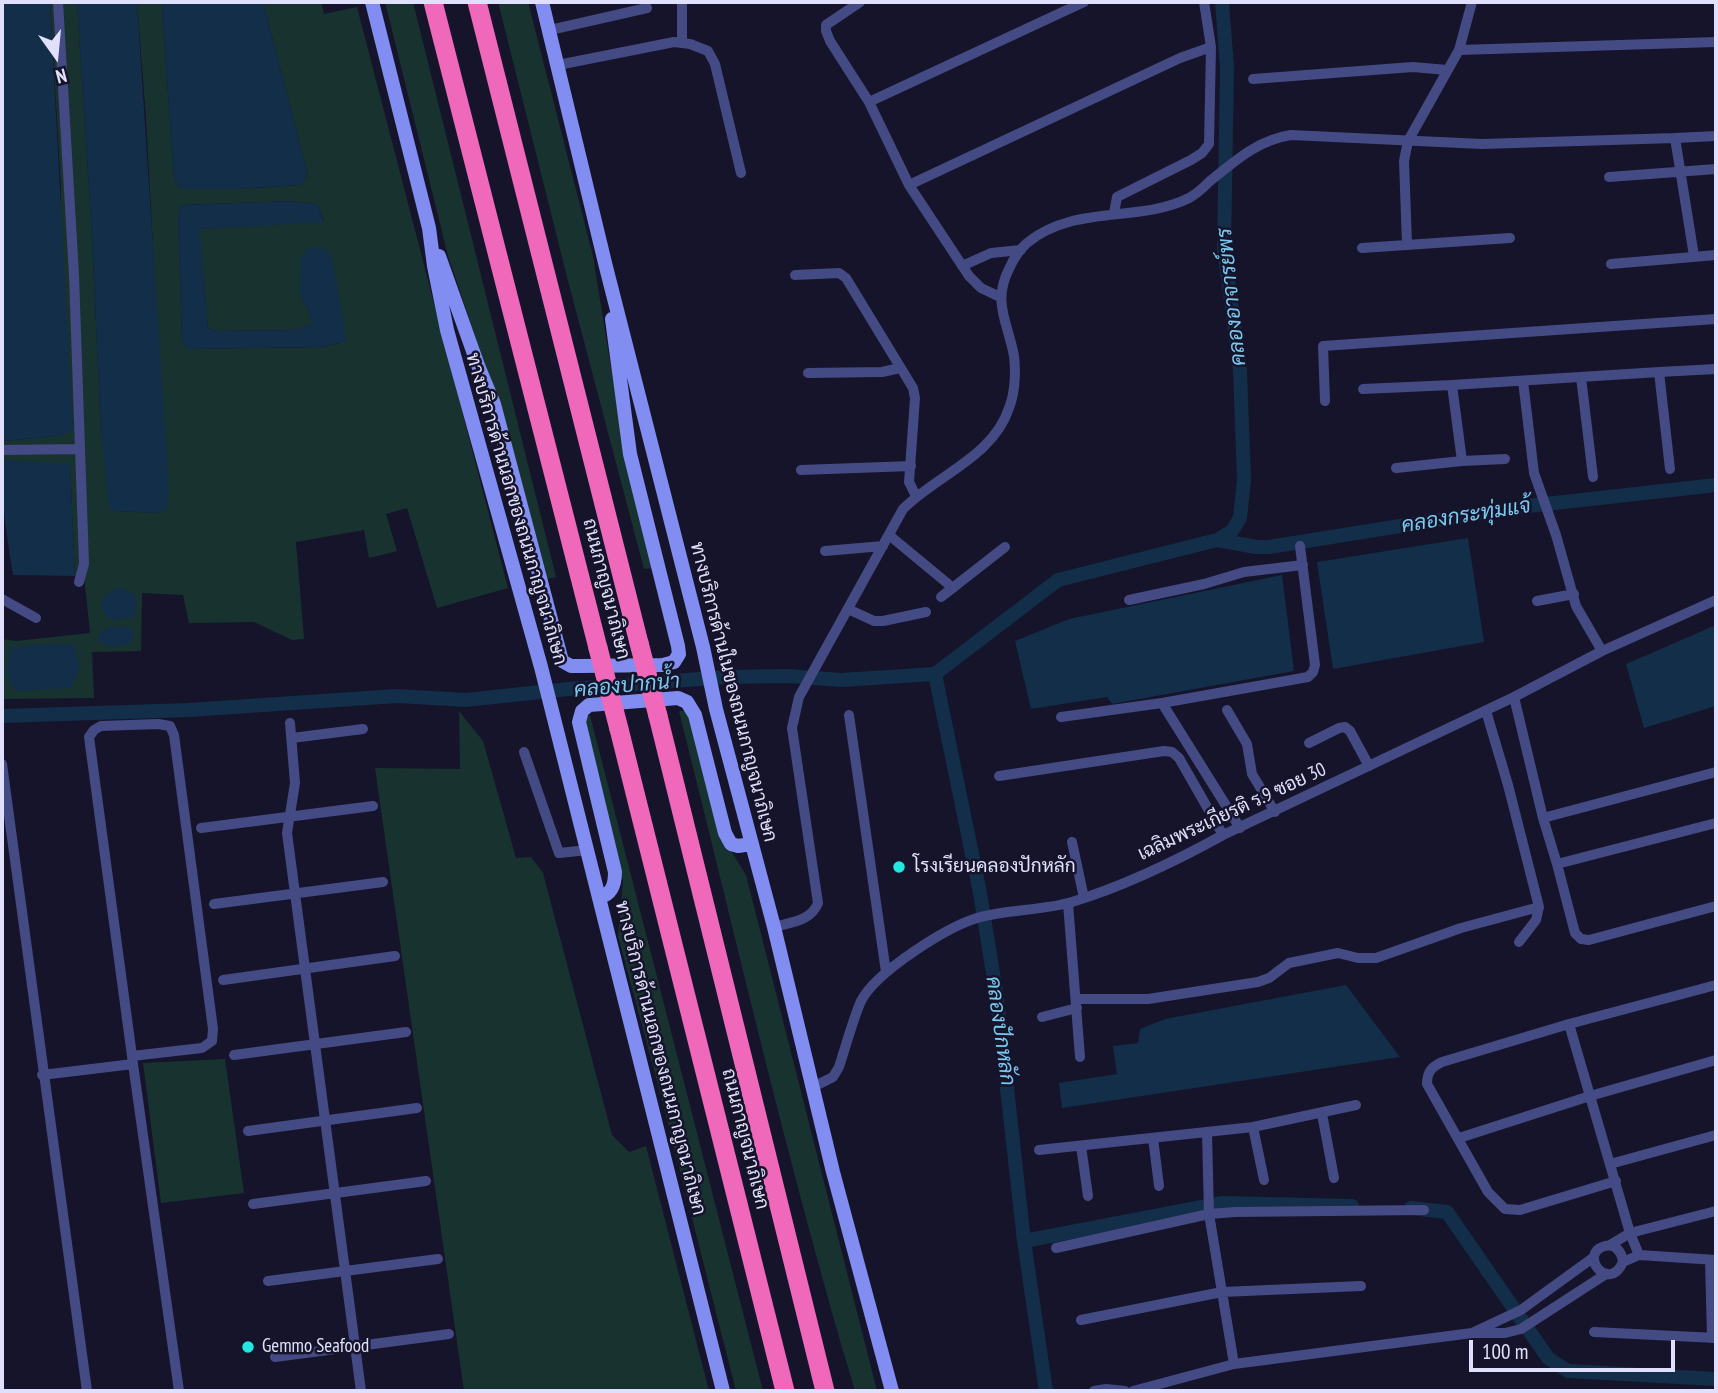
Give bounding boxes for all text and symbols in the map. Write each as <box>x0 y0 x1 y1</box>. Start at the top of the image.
north arrow <box>21 21 91 91</box>
text: N <box>53 63 70 89</box>
water label: คลองอาจารย์พร <box>1212 227 1252 367</box>
street label: ทางบริการด้านนอกของถนนกาญจนาภิเษก <box>460 350 572 668</box>
water label: คลองกระทุ่มแจ้ <box>1399 493 1533 539</box>
street label: ถนนกาญจนาภิเษก <box>577 516 635 662</box>
street label: ทางบริการด้านในของถนนกาญจนาภิเษก <box>685 540 781 844</box>
water label: คลองปากน้ำ <box>573 669 681 703</box>
street label: เฉลิมพระเกียรติ ร.9 ซอย 30 <box>1134 758 1330 866</box>
place label: โรงเรียนคลองปักหลัก <box>913 856 1076 878</box>
marker: โรงเรียนคลองปักหลัก <box>891 859 907 875</box>
street label: ทางบริการด้านนอกของถนนกาญจนาภิเษก <box>610 898 710 1218</box>
water label: คลองปักหลัก <box>980 975 1020 1087</box>
street label: ถนนกาญจนาภิเษก <box>716 1066 774 1212</box>
scale bar <box>1473 1326 1680 1370</box>
place label: Gemmo Seafood <box>262 1336 369 1358</box>
text: 100 m <box>1482 1338 1528 1365</box>
marker: Gemmo Seafood <box>240 1339 256 1355</box>

